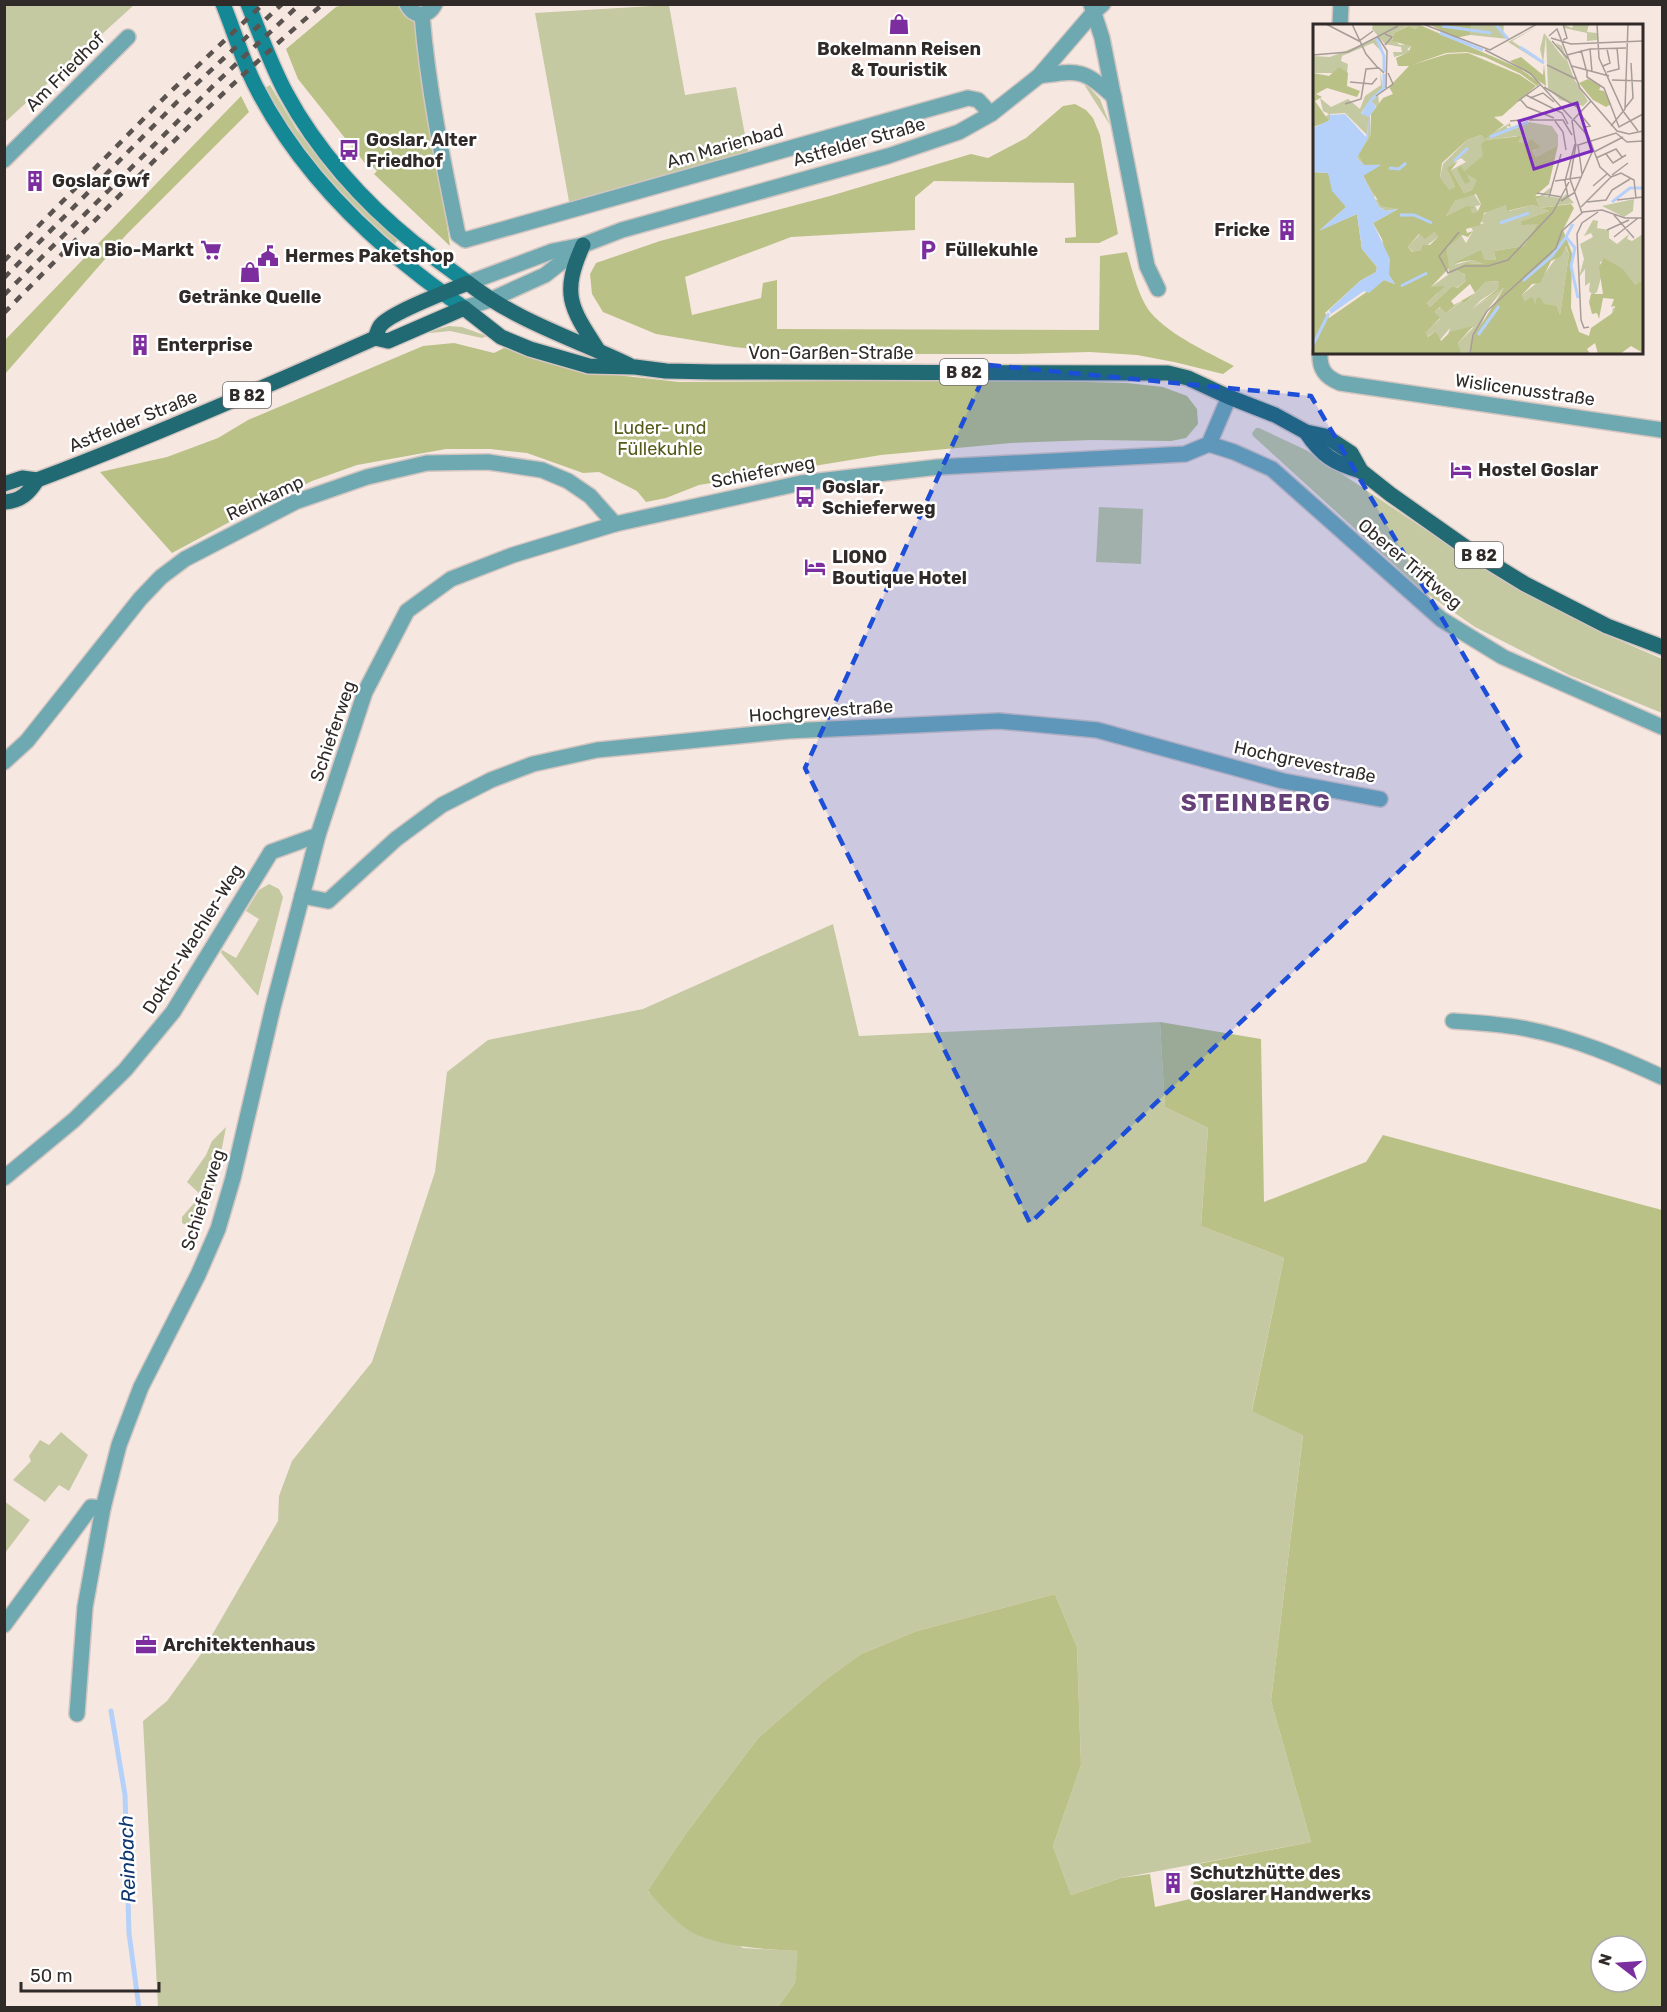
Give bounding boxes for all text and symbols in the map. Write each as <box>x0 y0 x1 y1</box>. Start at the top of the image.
shop icon: Bokelmann Reisen & Touristik <box>887 12 911 36</box>
inset map <box>1313 24 1643 354</box>
street label: Am Friedhof <box>21 28 109 116</box>
place label: Bokelmann Reisen & Touristik <box>817 38 981 81</box>
street label: Astfelder Straße <box>790 113 928 171</box>
street label: Am Marienbad <box>664 119 786 173</box>
place label: Goslar, Alter Friedhof <box>366 129 477 172</box>
bus stop icon: Goslar, Alter Friedhof <box>337 138 361 162</box>
building icon: Goslar Gwf <box>23 169 47 193</box>
place label: Goslar Gwf <box>52 170 149 192</box>
building icon: Fricke <box>1275 218 1299 242</box>
place label: Fricke <box>1214 219 1270 241</box>
supermarket icon: Viva Bio-Markt <box>199 238 223 262</box>
parking icon: Füllekuhle <box>916 238 940 262</box>
place label: Viva Bio-Markt <box>62 239 194 261</box>
place label: Füllekuhle <box>945 239 1038 261</box>
public building icon: Hermes Paketshop <box>256 244 280 268</box>
place label: Hermes Paketshop <box>285 245 454 267</box>
shop icon: Getränke Quelle <box>238 260 262 284</box>
place label: Getränke Quelle <box>179 286 322 308</box>
building icon: Enterprise <box>128 333 152 357</box>
place label: Enterprise <box>157 334 253 356</box>
street label: Von-Garßen-Straße <box>748 342 914 364</box>
road number: B 82 <box>940 359 988 385</box>
street label: Wislicenusstraße <box>1454 369 1596 411</box>
road number: B 82 <box>223 382 271 408</box>
street label: Astfelder Straße <box>66 385 200 457</box>
park label: Luder- und Füllekuhle <box>613 417 707 460</box>
street label: Schieferweg <box>709 451 817 493</box>
hotel icon: Hostel Goslar <box>1449 458 1473 482</box>
place label: Hostel Goslar <box>1478 459 1598 481</box>
street label: Reinkamp <box>223 471 307 525</box>
place label: Goslar, Schieferweg <box>822 476 936 519</box>
bus stop icon: Goslar, Schieferweg <box>793 485 817 509</box>
street label: Oberer Triftweg <box>1353 514 1467 614</box>
road number: B 82 <box>1455 542 1503 568</box>
place label: LIONO Boutique Hotel <box>832 546 967 589</box>
hotel icon: LIONO Boutique Hotel <box>803 555 827 579</box>
street label: Schieferweg <box>305 678 361 784</box>
street label: Hochgrevestraße <box>748 695 894 727</box>
street label: Hochgrevestraße <box>1232 736 1378 788</box>
district label: STEINBERG <box>1181 789 1331 817</box>
street label: Doktor-Wachler-Weg <box>138 860 248 1018</box>
street label: Schieferweg <box>176 1147 230 1253</box>
office icon: Architektenhaus <box>134 1633 158 1657</box>
place label: Architektenhaus <box>163 1634 316 1656</box>
water label: Reinbach <box>113 1815 141 1903</box>
place label: Schutzhütte des Goslarer Handwerks <box>1190 1862 1371 1905</box>
building icon: Schutzhütte des Goslarer Handwerks <box>1161 1871 1185 1895</box>
north arrow <box>1589 1934 1649 1994</box>
text: N <box>1594 1951 1616 1968</box>
scale bar <box>21 1955 159 1993</box>
text: 50 m <box>30 1965 73 1987</box>

